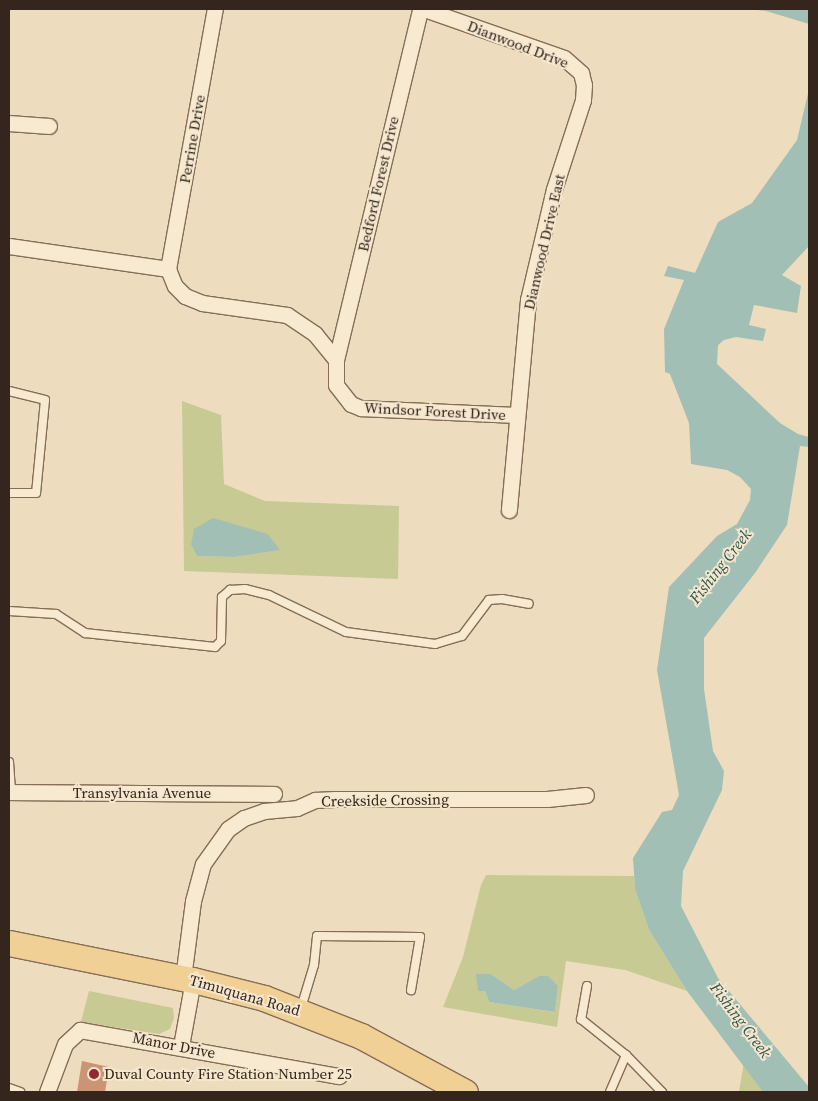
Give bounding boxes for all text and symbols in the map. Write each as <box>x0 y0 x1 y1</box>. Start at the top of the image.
street label: Dianwood Drive <box>465 16 571 72</box>
street label: Perrine Drive <box>175 93 209 185</box>
street label: Bedford Forest Drive <box>354 115 402 253</box>
street label: Dianwood Drive East <box>520 172 568 312</box>
street label: Windsor Forest Drive <box>364 398 506 424</box>
water label: Fishing Creek <box>685 525 755 607</box>
street label: Transylvania Avenue <box>73 784 211 802</box>
street label: Creekside Crossing <box>321 790 449 810</box>
street label: Timuquana Road <box>188 971 302 1019</box>
water label: Fishing Creek <box>706 979 776 1061</box>
street label: Manor Drive <box>131 1028 217 1062</box>
place label: Duval County Fire Station Number 25 <box>104 1065 352 1083</box>
marker: Duval County Fire Station Number 25 <box>88 1068 100 1080</box>

